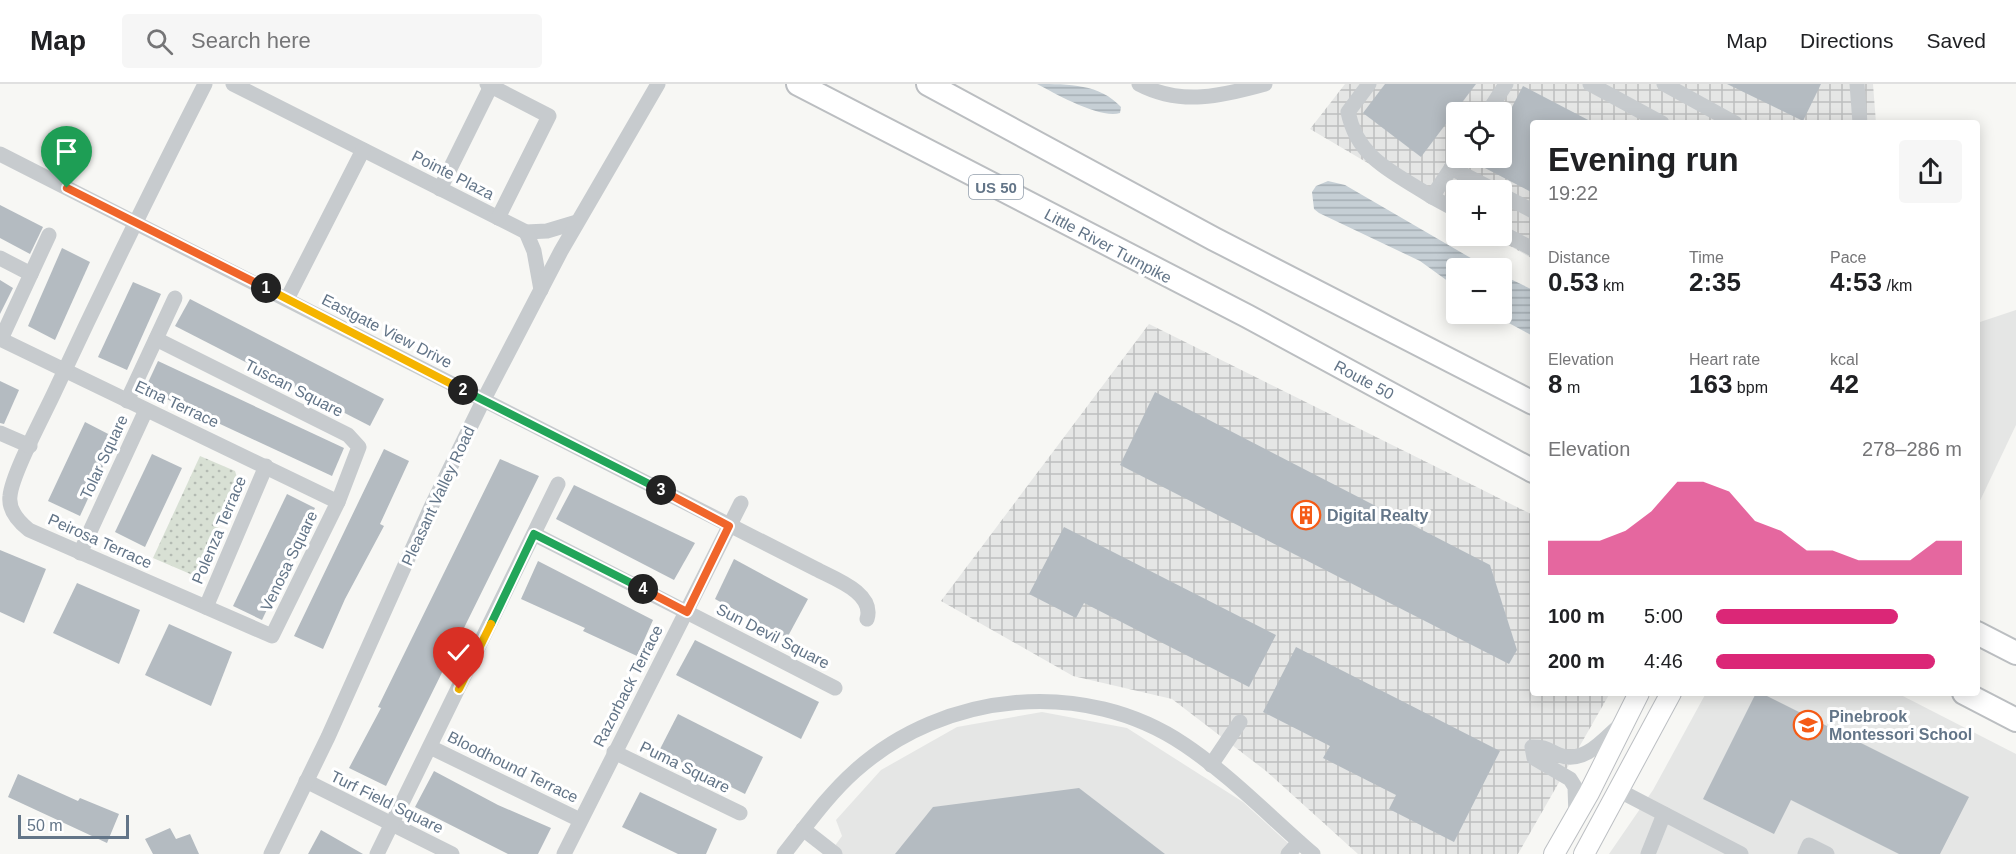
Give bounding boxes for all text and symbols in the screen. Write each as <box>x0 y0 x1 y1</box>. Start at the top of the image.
search box <box>122 14 542 68</box>
text: Map <box>30 25 86 56</box>
icon: search <box>143 25 176 58</box>
text: Search here <box>191 28 311 53</box>
text: Map <box>1726 29 1767 52</box>
text: Directions <box>1800 29 1893 52</box>
text: Saved <box>1926 29 1986 52</box>
map controls <box>1446 102 1512 324</box>
button: locate <box>1446 102 1512 168</box>
pin <box>41 126 92 188</box>
icon: arrive <box>50 135 83 168</box>
button: share <box>1899 140 1962 203</box>
text: Evening run <box>1548 141 1739 178</box>
street label: Pointe Plaza <box>409 147 497 203</box>
road number: US 50 <box>969 175 1023 199</box>
button: + <box>1446 180 1512 246</box>
text: 19:22 <box>1548 182 1598 204</box>
street label: Little River Turnpike <box>1042 205 1175 287</box>
text: Distance <box>1548 249 1610 266</box>
text: Time <box>1689 249 1724 266</box>
text: Pace <box>1830 249 1866 266</box>
button: − <box>1446 258 1512 324</box>
text: 0.53 <box>1548 267 1599 297</box>
text: 2:35 <box>1689 267 1741 297</box>
text: 4:53 <box>1830 267 1882 297</box>
pin: 1 <box>251 273 281 303</box>
text: km <box>1599 277 1624 294</box>
text: /km <box>1882 277 1912 294</box>
text: 1 <box>262 279 270 296</box>
street label: Eastgate View Drive <box>319 291 455 371</box>
text: Elevation <box>1548 351 1614 368</box>
text: Heart rate <box>1689 351 1760 368</box>
text: kcal <box>1830 351 1858 368</box>
street label: Tuscan Square <box>242 356 346 420</box>
street label: Route 50 <box>1331 357 1397 403</box>
text: 8 <box>1548 369 1562 399</box>
text: 163 <box>1689 369 1732 399</box>
text: 42 <box>1830 369 1859 399</box>
pin: 2 <box>448 375 478 405</box>
street label: Etna Terrace <box>132 377 222 431</box>
text: m <box>1562 379 1580 396</box>
text: bpm <box>1732 379 1768 396</box>
text: 2 <box>459 381 467 398</box>
street label: Tolar Square <box>77 412 131 502</box>
street label: Pleasant Valley Road <box>398 424 478 568</box>
text: Elevation <box>1548 438 1630 460</box>
text: 278–286 m <box>1862 438 1962 460</box>
street label: Polenza Terrace <box>189 474 249 586</box>
pin: 3 <box>646 475 676 505</box>
text: 3 <box>657 481 665 498</box>
building icon: Digital Realty <box>1290 499 1322 531</box>
place label: Digital Realty <box>1327 507 1428 524</box>
street label: Venosa Square <box>257 508 321 614</box>
street label: Peirosa Terrace <box>45 511 155 572</box>
pin: 4 <box>628 574 658 604</box>
text: 4 <box>639 580 647 597</box>
street label: Sun Devil Square <box>714 600 832 672</box>
text: 100 m <box>1548 605 1605 627</box>
text: 5:00 <box>1644 605 1683 627</box>
street label: Razorback Terrace <box>590 622 666 750</box>
pin <box>433 627 484 689</box>
icon: check <box>442 636 475 669</box>
text: 200 m <box>1548 650 1605 672</box>
text: 4:46 <box>1644 650 1683 672</box>
place label: Pinebrook Montessori School <box>1829 708 1972 743</box>
school or university icon: Pinebrook Montessori School <box>1792 709 1824 741</box>
street label: Bloodhound Terrace <box>445 728 581 806</box>
street label: Puma Square <box>637 738 733 796</box>
street label: Turf Field Square <box>328 767 446 837</box>
scale bar <box>18 812 129 840</box>
text: 50 m <box>27 817 63 834</box>

